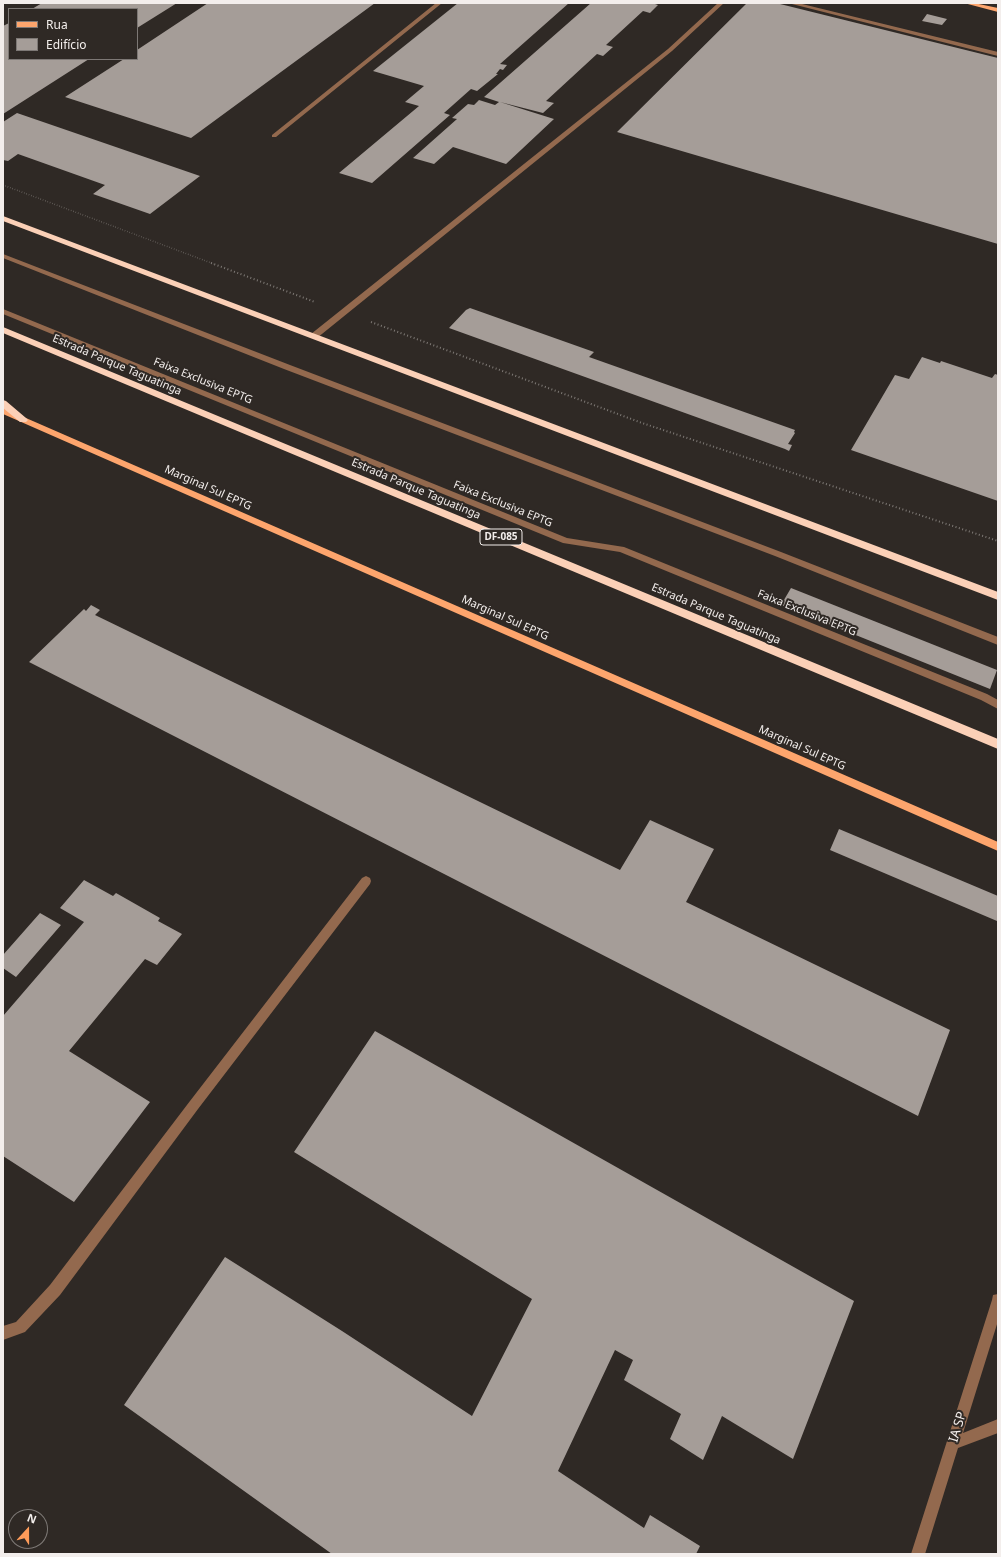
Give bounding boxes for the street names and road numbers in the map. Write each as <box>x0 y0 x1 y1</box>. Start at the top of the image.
street label: Estrada Parque Taguatinga <box>50 332 184 398</box>
street label: Faixa Exclusiva EPTG <box>152 355 254 407</box>
street label: Estrada Parque Taguatinga <box>349 456 483 522</box>
street label: Marginal Sul EPTG <box>162 463 254 513</box>
street label: Faixa Exclusiva EPTG <box>452 478 554 530</box>
road number: DF-085 <box>480 529 522 545</box>
street label: Estrada Parque Taguatinga <box>649 581 783 647</box>
street label: Faixa Exclusiva EPTG <box>756 587 858 639</box>
street label: Marginal Sul EPTG <box>459 593 551 643</box>
street label: Marginal Sul EPTG <box>756 723 848 773</box>
street label: IA SP <box>946 1410 970 1444</box>

